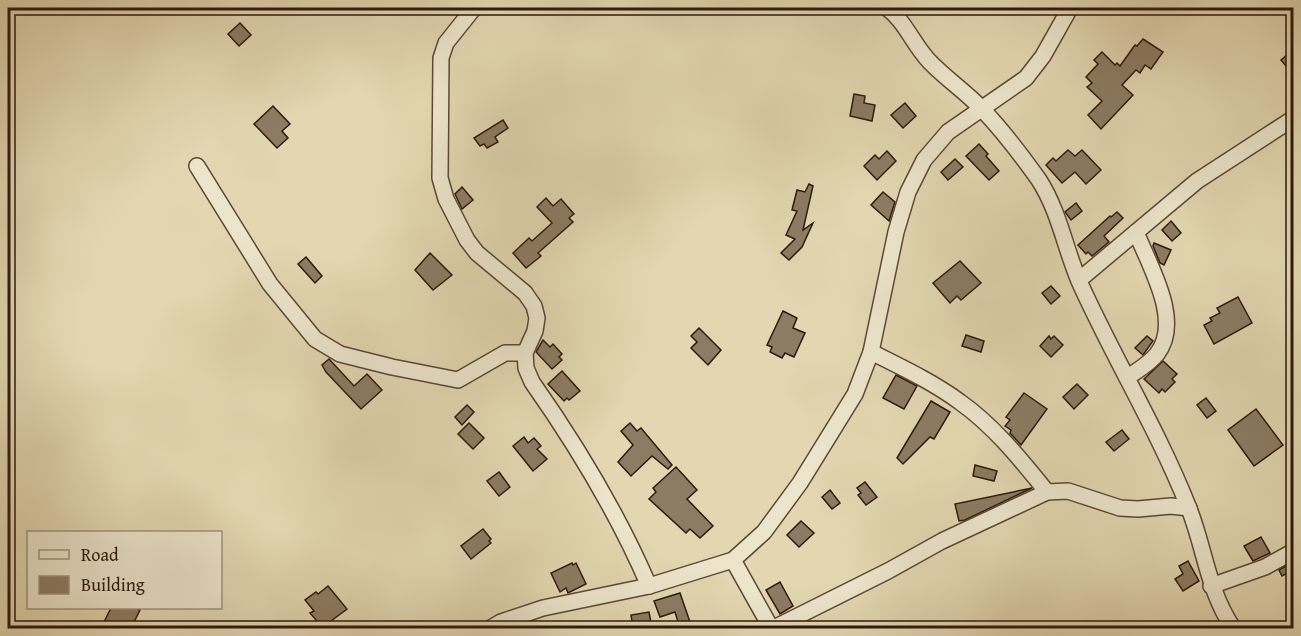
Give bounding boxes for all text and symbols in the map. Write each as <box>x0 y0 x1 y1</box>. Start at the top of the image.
legend <box>27 531 222 609</box>
text: Road <box>81 541 119 568</box>
text: Building <box>81 571 145 598</box>

